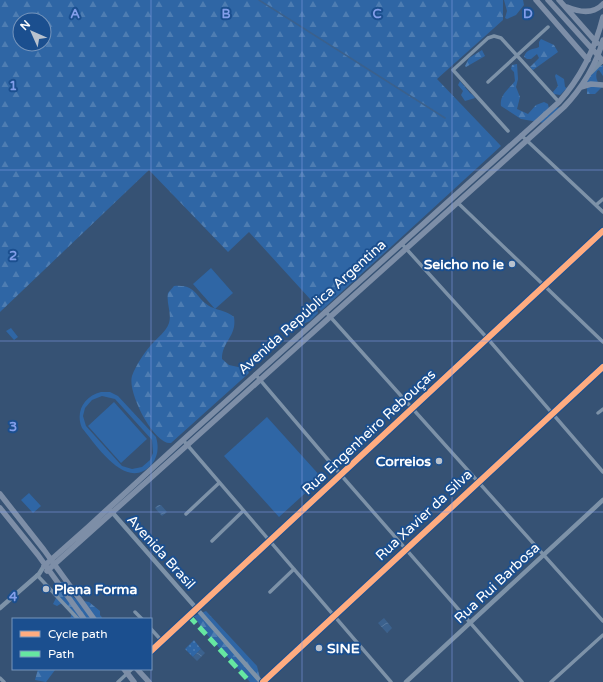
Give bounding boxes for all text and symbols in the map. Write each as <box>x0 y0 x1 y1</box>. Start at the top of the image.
text: A <box>70 6 80 22</box>
text: B <box>221 6 231 22</box>
text: C <box>372 6 382 22</box>
text: D <box>523 6 533 22</box>
north arrow <box>12 12 52 52</box>
text: N <box>18 18 33 33</box>
text: 1 <box>9 78 17 94</box>
street label: Avenida República Argentina <box>234 236 390 378</box>
text: 2 <box>9 248 17 264</box>
place label: Seicho no ie <box>424 256 504 273</box>
marker: Seicho no ie <box>507 259 517 269</box>
street label: Rua Engenheiro Rebouças <box>299 366 439 498</box>
text: 3 <box>9 419 17 435</box>
place label: Correios <box>376 453 431 470</box>
marker: Correios <box>434 456 444 466</box>
street label: Rua Xavier da Silva <box>372 466 476 564</box>
street label: Avenida Brasil <box>123 511 199 593</box>
street label: Rua Rui Barbosa <box>451 539 543 627</box>
place label: Plena Forma <box>54 581 137 598</box>
marker: Plena Forma <box>41 584 51 594</box>
text: 4 <box>9 589 18 605</box>
legend <box>12 618 152 670</box>
text: Cycle path <box>48 627 107 641</box>
place label: SINE <box>327 640 360 657</box>
marker: SINE <box>314 643 324 653</box>
text: Path <box>48 647 74 661</box>

